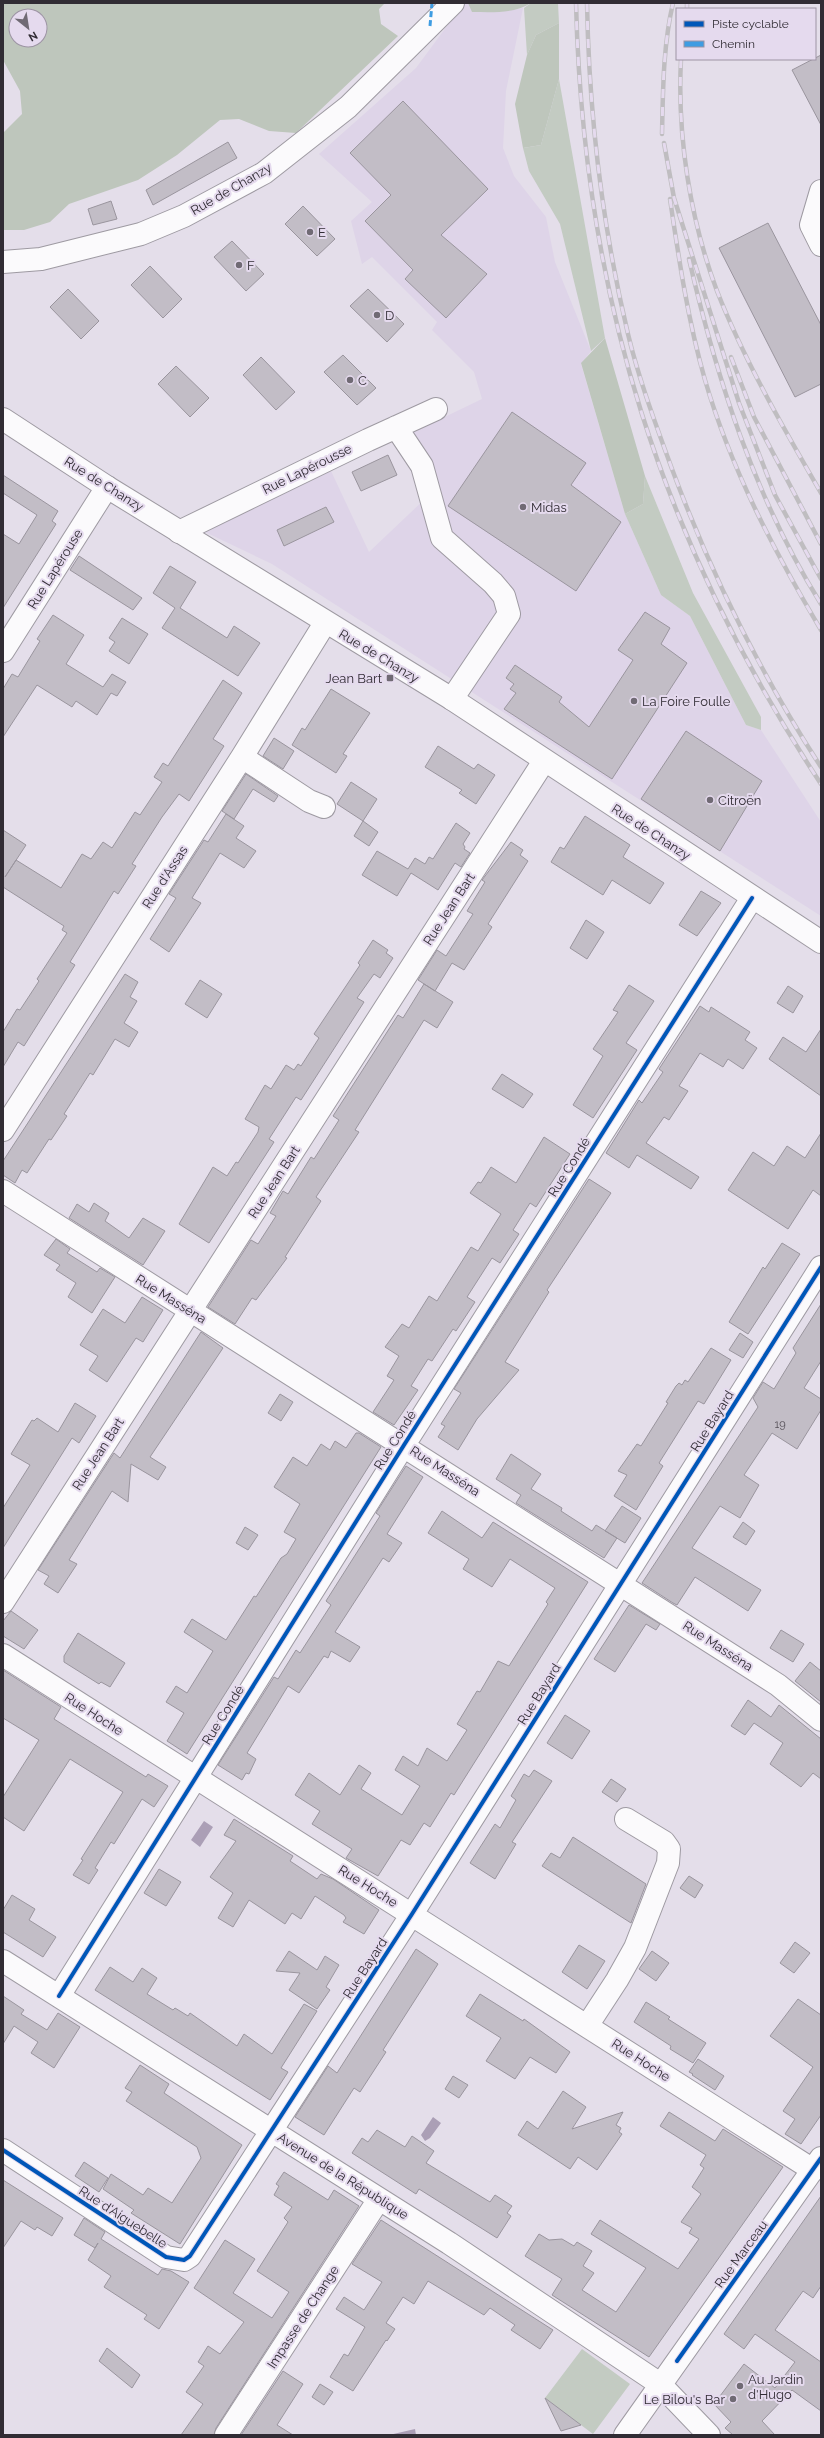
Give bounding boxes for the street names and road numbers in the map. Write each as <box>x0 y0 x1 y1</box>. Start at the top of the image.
street label: Rue de Chanzy <box>188 160 274 218</box>
street label: Rue Lapérousse <box>260 441 354 497</box>
street label: Rue de Chanzy <box>62 454 146 514</box>
street label: Rue Lapérouse <box>25 526 86 612</box>
street label: Rue de Chanzy <box>336 626 422 686</box>
street label: Rue de Chanzy <box>609 801 693 863</box>
street label: Rue d'Assas <box>139 843 191 911</box>
street label: Rue Jean Bart <box>420 870 478 948</box>
street label: Rue Condé <box>545 1134 593 1199</box>
street label: Rue Jean Bart <box>245 1143 303 1221</box>
street label: Rue Masséna <box>133 1271 209 1327</box>
street label: Rue Bayard <box>687 1388 737 1454</box>
street label: Rue Condé <box>371 1407 419 1472</box>
street label: Rue Jean Bart <box>69 1415 127 1493</box>
street label: Rue Masséna <box>407 1443 483 1499</box>
street label: Rue Masséna <box>680 1618 756 1674</box>
street label: Rue Bayard <box>514 1661 564 1727</box>
street label: Rue Condé <box>199 1682 247 1747</box>
street label: Rue Hoche <box>62 1690 126 1739</box>
street label: Rue Hoche <box>336 1862 401 1910</box>
street label: Rue Bayard <box>340 1935 390 2001</box>
street label: Rue Hoche <box>609 2036 673 2085</box>
street label: Avenue de la République <box>275 2130 411 2223</box>
street label: Rue d'Aiguebelle <box>76 2183 170 2251</box>
street label: Rue Marceau <box>712 2217 770 2291</box>
street label: Impasse de Change <box>264 2262 342 2371</box>

